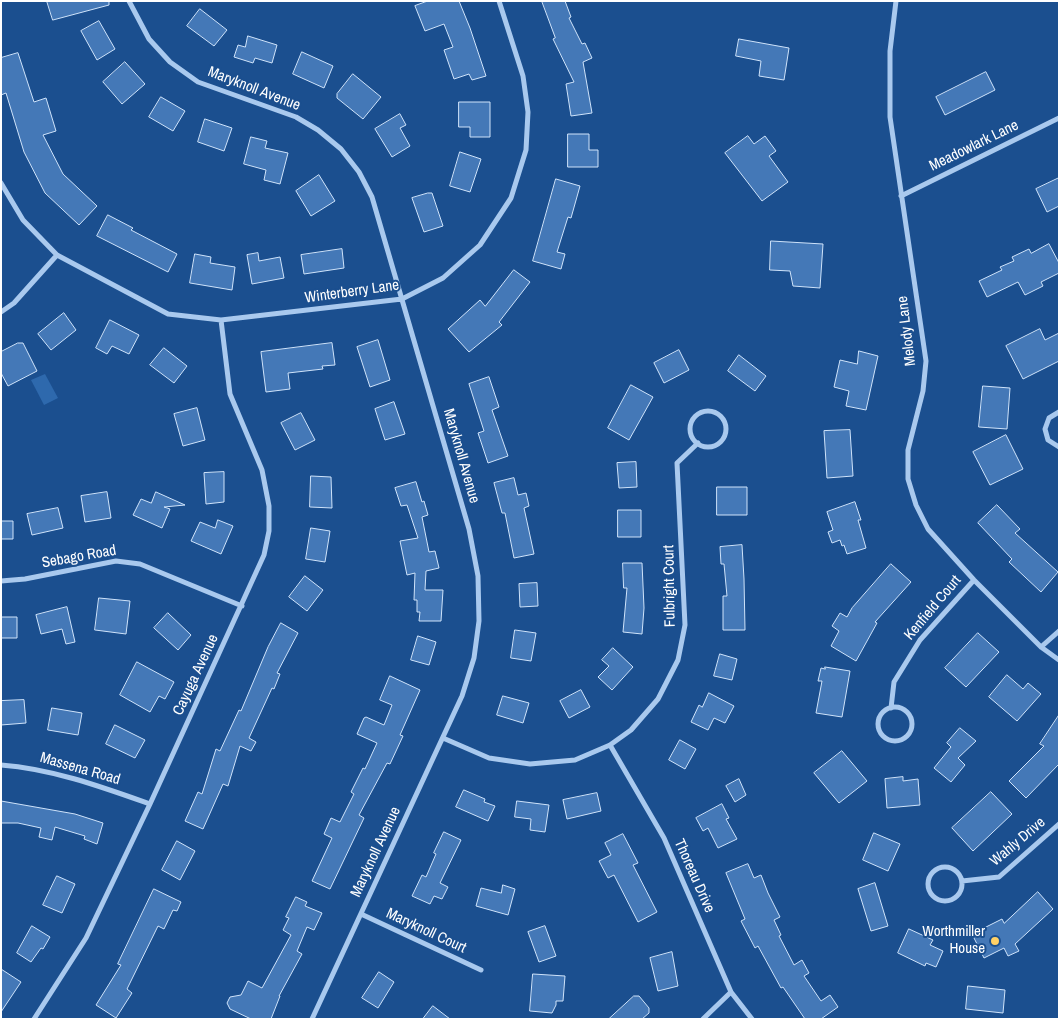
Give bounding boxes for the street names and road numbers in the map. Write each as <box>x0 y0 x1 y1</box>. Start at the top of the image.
street label: Maryknoll Avenue <box>205 63 303 115</box>
street label: Meadowlark Lane <box>926 117 1022 175</box>
street label: Winterberry Lane <box>304 276 400 308</box>
street label: Melody Lane <box>894 295 920 367</box>
street label: Maryknoll Avenue <box>439 407 483 505</box>
street label: Sebago Road <box>40 542 118 572</box>
street label: Fulbright Court <box>660 545 680 627</box>
street label: Kenfield Court <box>901 572 965 644</box>
street label: Cayuga Avenue <box>169 632 223 718</box>
street label: Massena Road <box>38 749 122 789</box>
street label: Maryknoll Avenue <box>347 804 405 900</box>
street label: Wahly Drive <box>987 814 1049 870</box>
street label: Thoreau Drive <box>670 836 718 916</box>
street label: Maryknoll Court <box>383 905 469 957</box>

